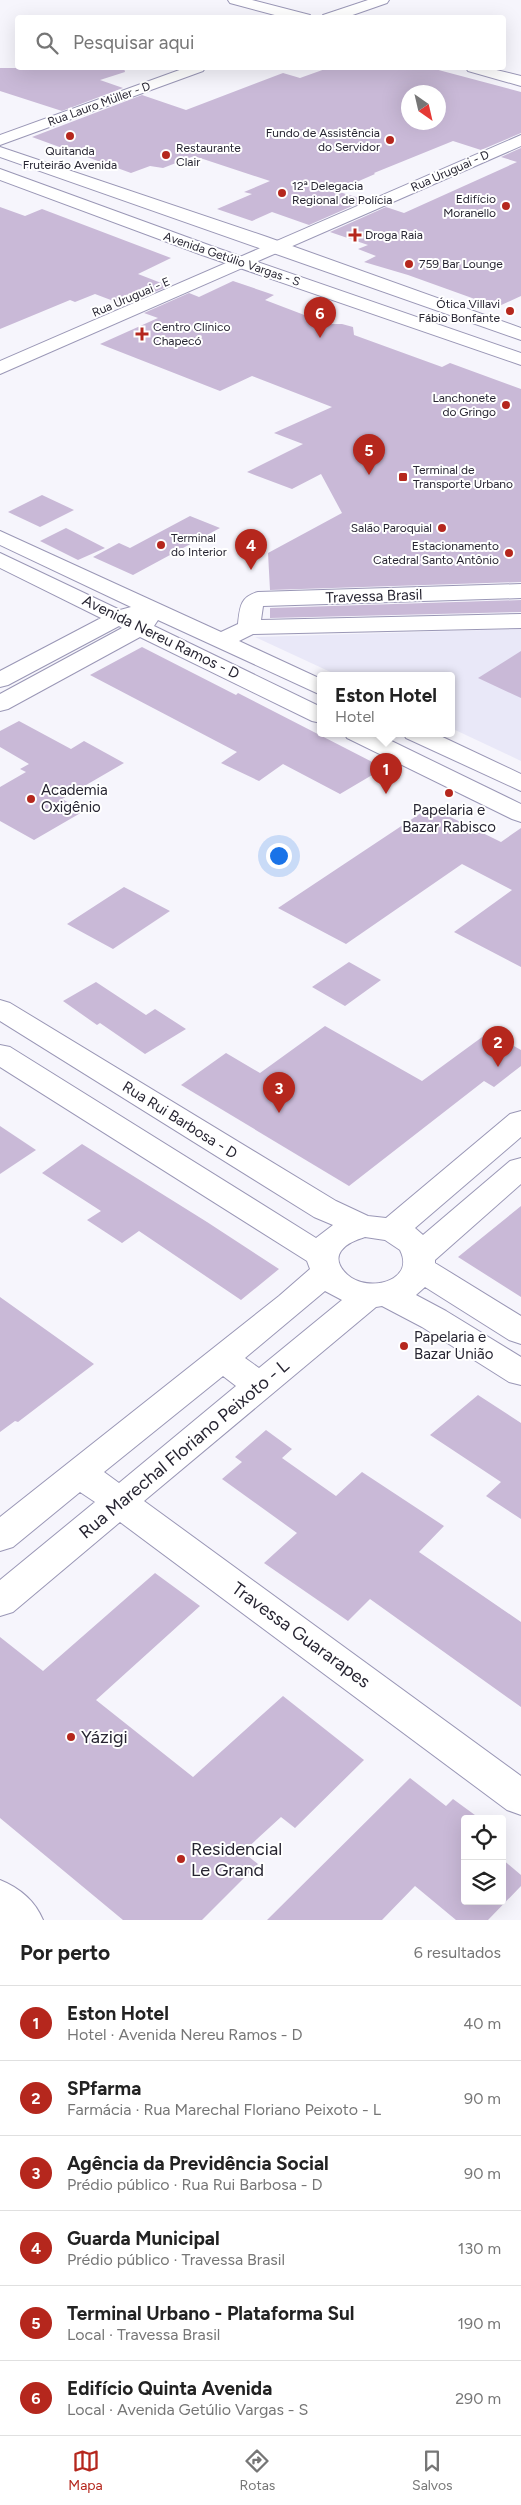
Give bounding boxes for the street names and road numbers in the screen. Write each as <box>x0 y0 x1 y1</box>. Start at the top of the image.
street label: Rua Lauro Müller - D <box>46 79 152 129</box>
street label: Rua Uruguai - D <box>409 147 491 195</box>
street label: Avenida Getúlio Vargas - S <box>162 229 302 289</box>
street label: Rua Uruguai - E <box>90 274 172 320</box>
street label: Travessa Brasil <box>325 585 423 607</box>
street label: Avenida Nereu Ramos - D <box>80 591 242 683</box>
street label: Rua Rui Barbosa - D <box>119 1077 241 1163</box>
street label: Rua Marechal Floriano Peixoto - L <box>75 1354 294 1543</box>
street label: Travessa Guararapes <box>227 1577 375 1693</box>

